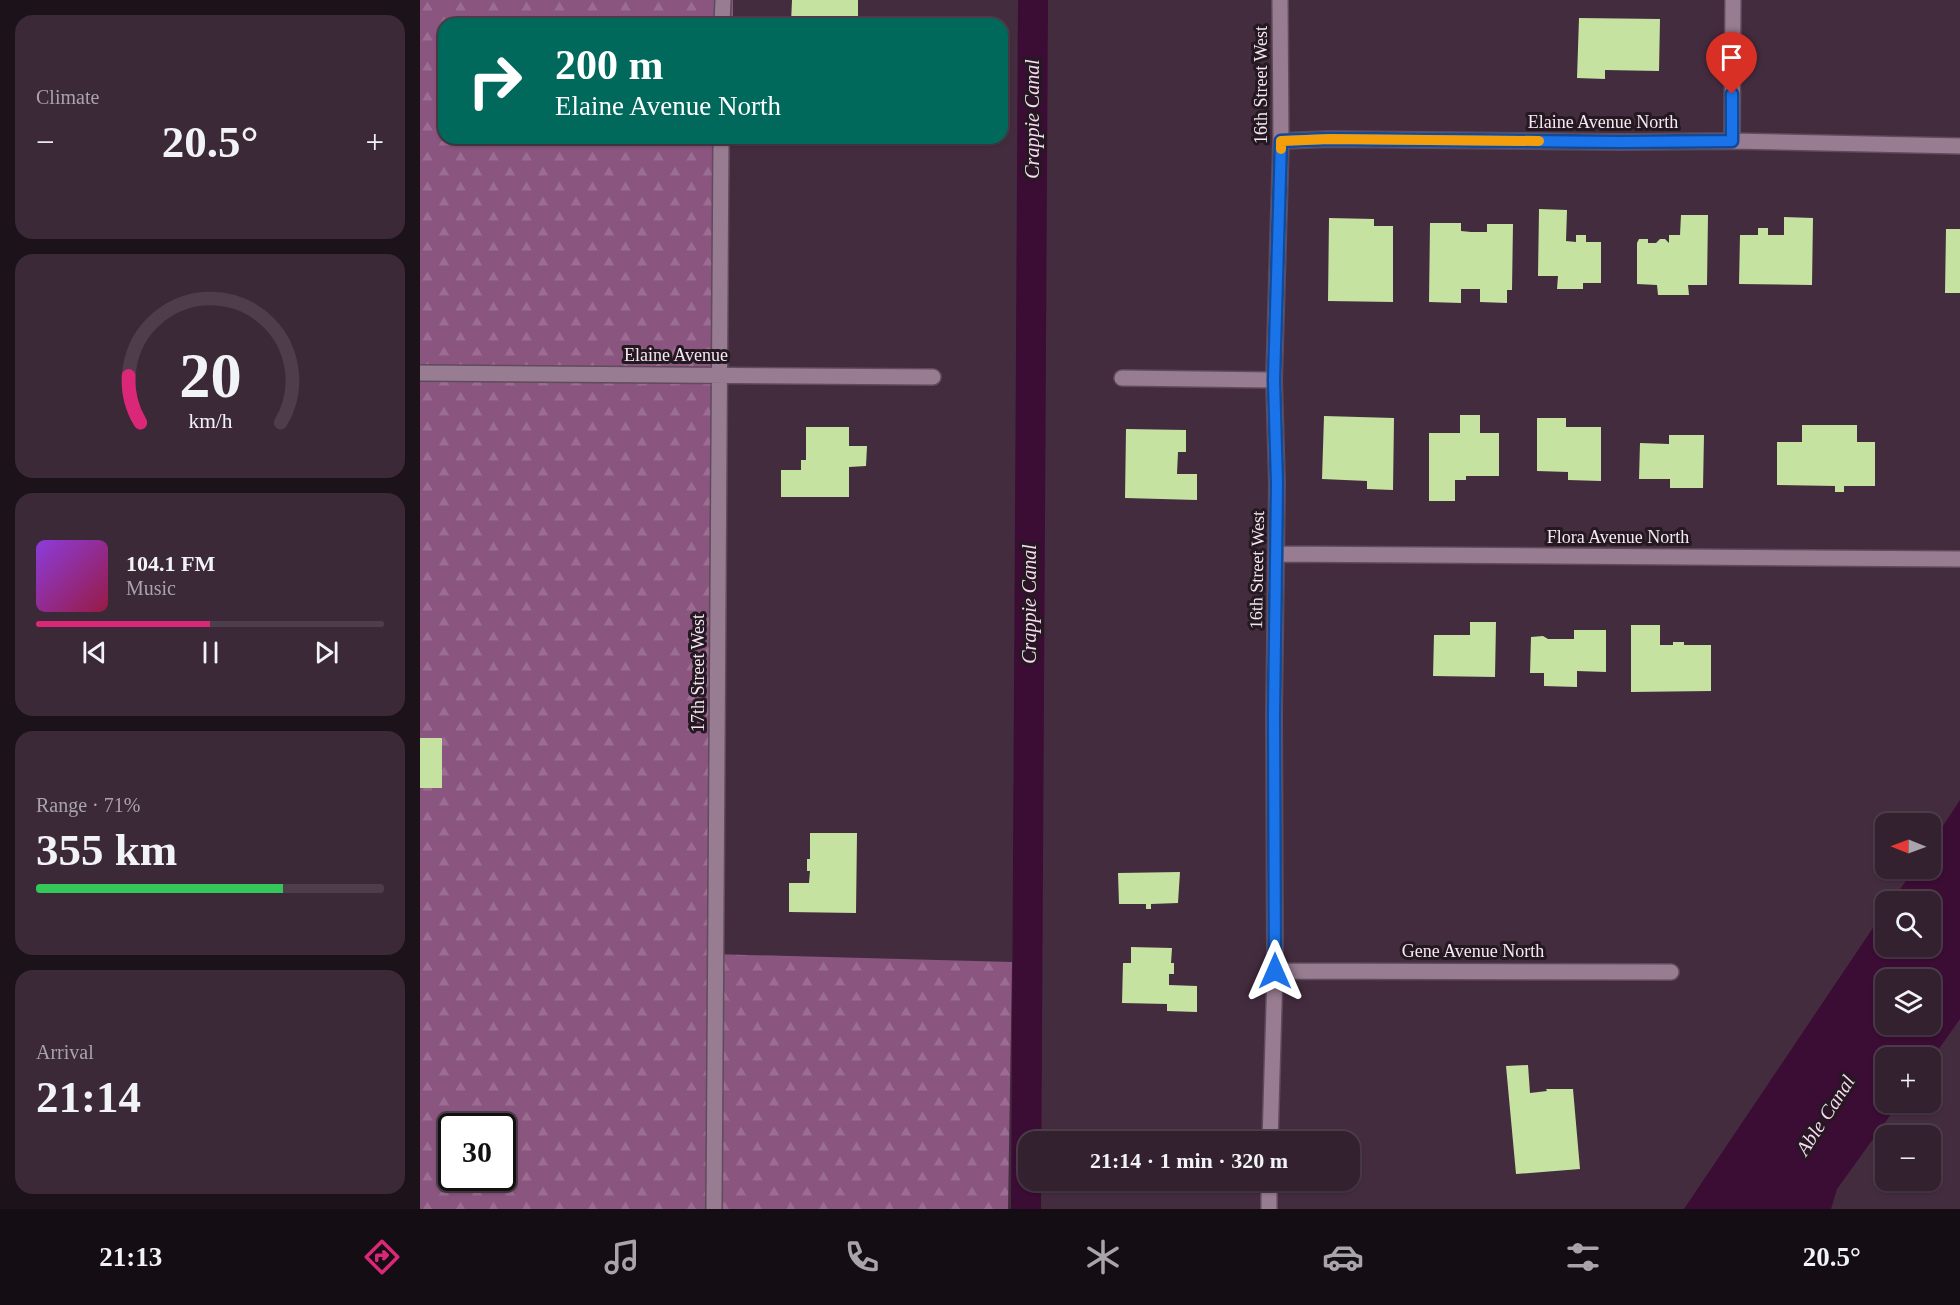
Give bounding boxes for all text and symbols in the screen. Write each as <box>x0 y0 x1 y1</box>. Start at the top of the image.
street label: 16th Street West <box>1251 26 1271 144</box>
pin <box>1706 32 1757 94</box>
icon: arrive <box>1715 41 1748 74</box>
icon: right <box>456 42 534 120</box>
text: 200 m <box>555 42 664 88</box>
water label: Crappie Canal <box>1021 59 1044 179</box>
text: Climate <box>36 86 99 108</box>
text: Elaine Avenue North <box>555 91 781 121</box>
street label: Elaine Avenue North <box>1528 112 1678 132</box>
text: 20.5° <box>162 117 258 167</box>
text: − <box>36 124 55 160</box>
text: + <box>365 124 384 160</box>
text: 20 <box>179 341 241 410</box>
street label: Elaine Avenue <box>624 345 728 365</box>
text: km/h <box>188 409 232 433</box>
street label: 16th Street West <box>1246 511 1268 629</box>
street label: Flora Avenue North <box>1547 527 1689 547</box>
water label: Crappie Canal <box>1018 544 1041 664</box>
text: 104.1 FM <box>126 551 215 576</box>
text: Music <box>126 577 176 599</box>
street label: 17th Street West <box>688 614 708 732</box>
icon: previous <box>78 636 111 669</box>
icon: pause <box>194 636 227 669</box>
icon: next <box>310 636 343 669</box>
text: Range · 71% <box>36 794 140 816</box>
north arrow <box>1875 813 1941 879</box>
map controls <box>1875 813 1941 1191</box>
text: 355 km <box>36 825 177 875</box>
button: search <box>1875 891 1941 957</box>
position arrow <box>1243 939 1307 1003</box>
street label: Gene Avenue North <box>1402 941 1544 961</box>
button: layers <box>1875 969 1941 1035</box>
text: Arrival <box>36 1041 94 1063</box>
button: + <box>1875 1047 1941 1113</box>
water label: Able Canal <box>1790 1071 1859 1161</box>
text: 21:14 <box>36 1072 141 1122</box>
speed limit sign: 30 <box>438 1113 516 1191</box>
button: − <box>1875 1125 1941 1191</box>
text: 21:14 · 1 min · 320 m <box>1090 1148 1288 1173</box>
icon: directions <box>361 1236 403 1278</box>
icon: music <box>601 1236 643 1278</box>
icon: phone <box>841 1236 883 1278</box>
icon: climate <box>1082 1236 1124 1278</box>
icon: car <box>1322 1236 1364 1278</box>
icon: filters <box>1562 1236 1604 1278</box>
text: 21:13 <box>99 1242 162 1272</box>
text: 20.5° <box>1803 1242 1861 1272</box>

